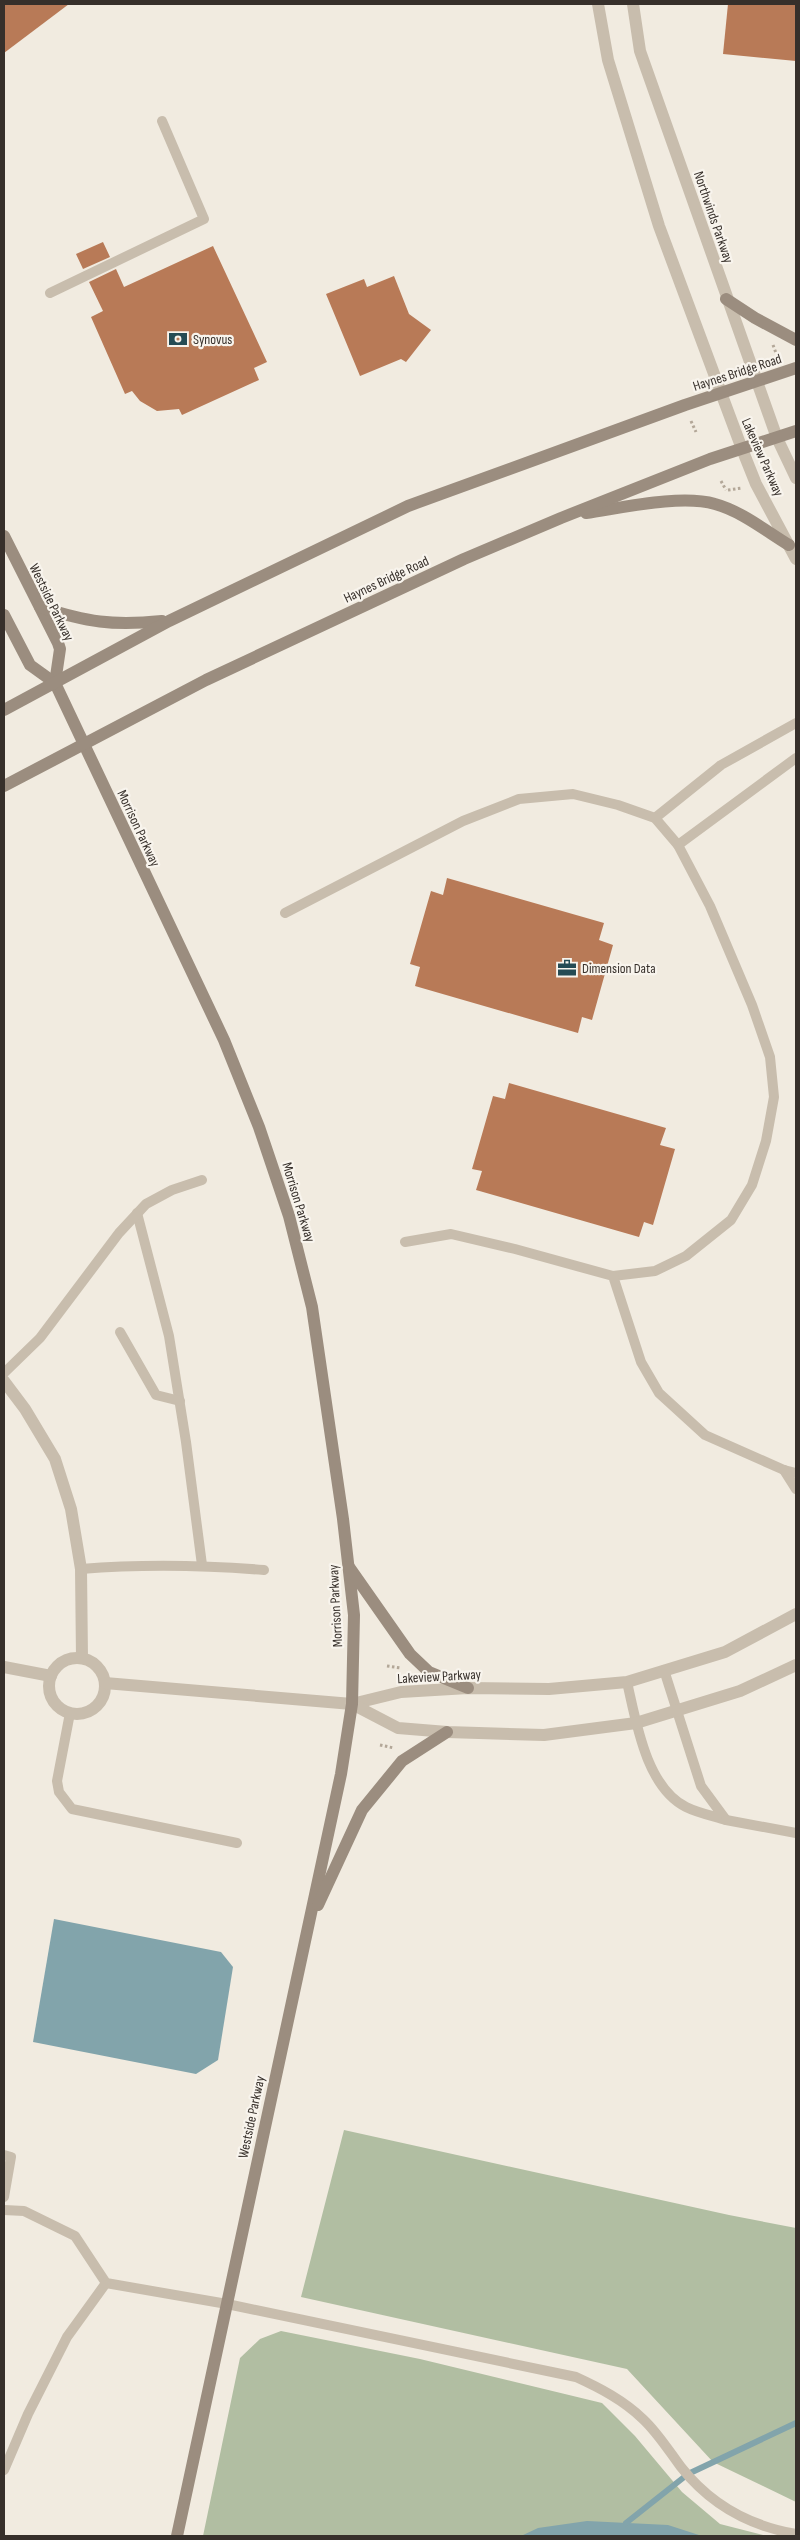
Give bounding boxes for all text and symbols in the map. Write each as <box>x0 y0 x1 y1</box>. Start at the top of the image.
street label: Northwinds Parkway <box>690 169 737 266</box>
bank icon: Synovus <box>167 328 189 350</box>
place label: Synovus <box>193 331 232 348</box>
street label: Haynes Bridge Road <box>691 350 784 395</box>
street label: Lakeview Parkway <box>738 415 788 499</box>
street label: Haynes Bridge Road <box>341 552 432 607</box>
street label: Westside Parkway <box>26 561 78 644</box>
street label: Morrison Parkway <box>113 787 164 870</box>
office icon: Dimension Data <box>556 957 578 979</box>
place label: Dimension Data <box>582 960 656 977</box>
street label: Morrison Parkway <box>278 1160 319 1245</box>
street label: Morrison Parkway <box>325 1564 346 1648</box>
street label: Lakeview Parkway <box>397 1666 482 1687</box>
street label: Westside Parkway <box>234 2074 269 2160</box>

